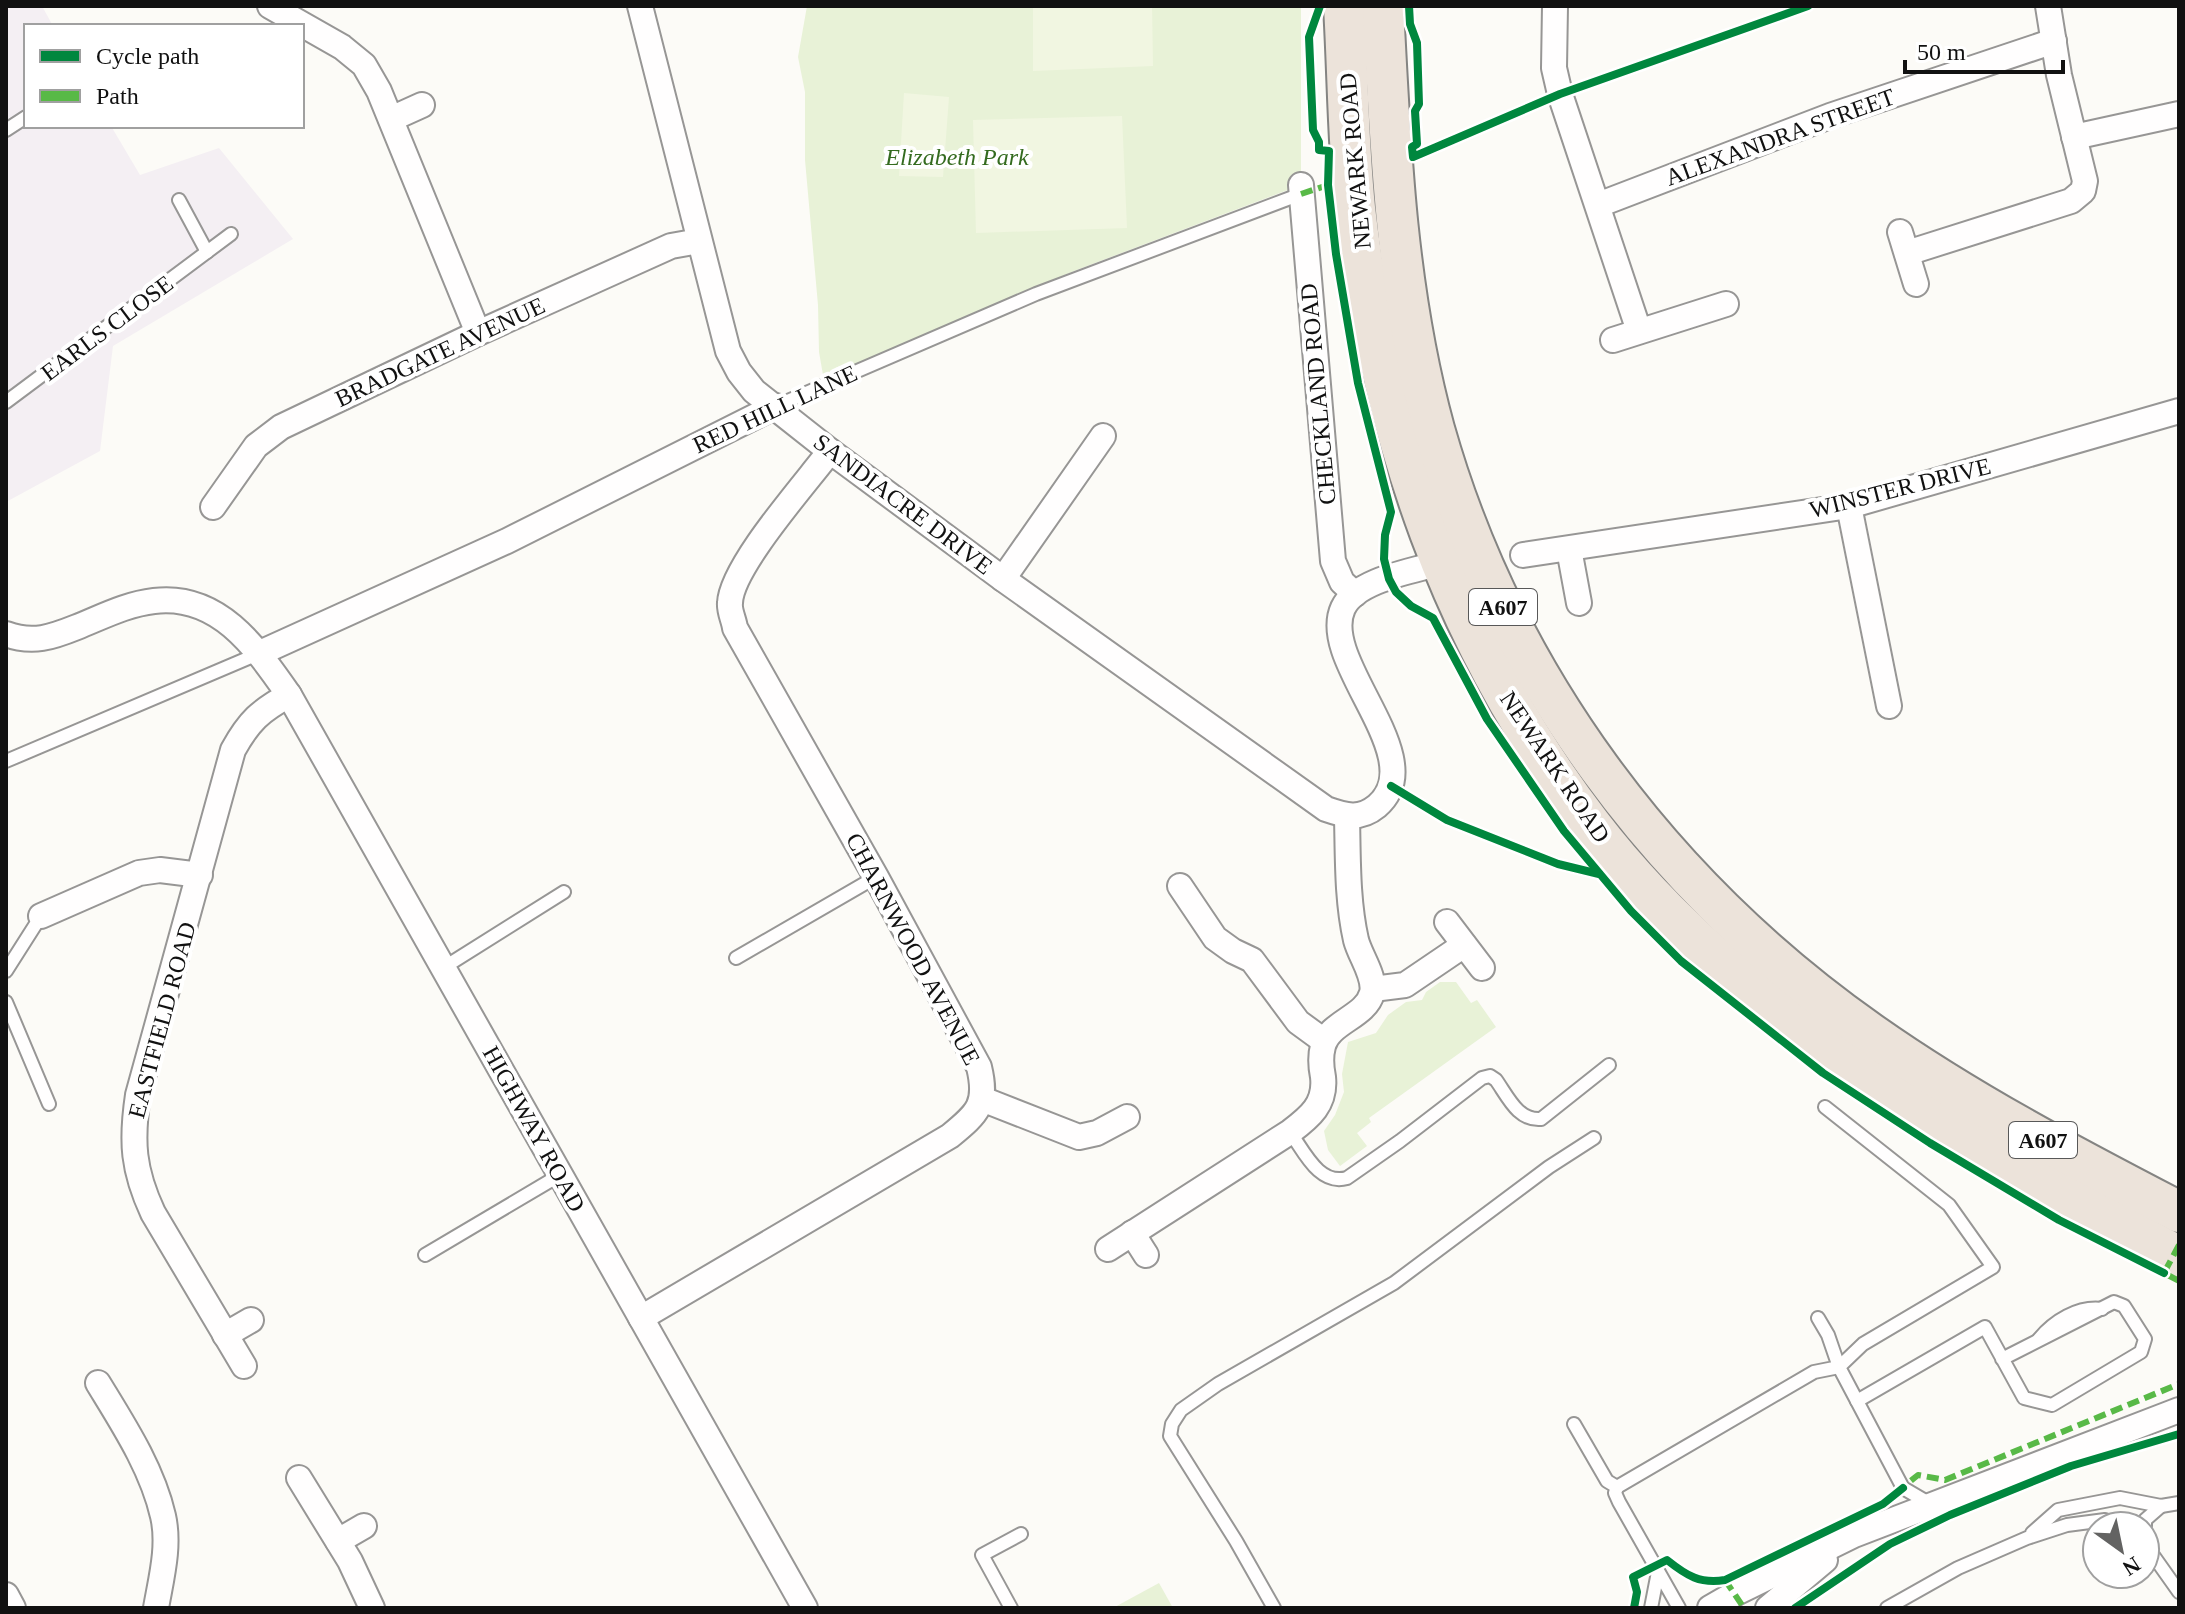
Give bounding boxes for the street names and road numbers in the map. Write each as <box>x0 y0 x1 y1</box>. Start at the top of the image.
street label: NEWARK ROAD <box>1334 72 1376 250</box>
street label: ALEXANDRA STREET <box>1662 83 1898 191</box>
street label: EARLS CLOSE <box>36 270 178 386</box>
street label: CHECKLAND ROAD <box>1295 282 1341 506</box>
street label: BRADGATE AVENUE <box>331 292 549 412</box>
street label: RED HILL LANE <box>689 360 861 458</box>
street label: SANDIACRE DRIVE <box>809 428 997 580</box>
street label: WINSTER DRIVE <box>1807 453 1993 523</box>
road number: A607 <box>1469 589 1537 625</box>
street label: NEWARK ROAD <box>1495 686 1615 848</box>
street label: CHARNWOOD AVENUE <box>841 829 985 1069</box>
street label: EASTFIELD ROAD <box>123 919 201 1121</box>
street label: HIGHWAY ROAD <box>478 1042 590 1216</box>
road number: A607 <box>2009 1122 2077 1158</box>

